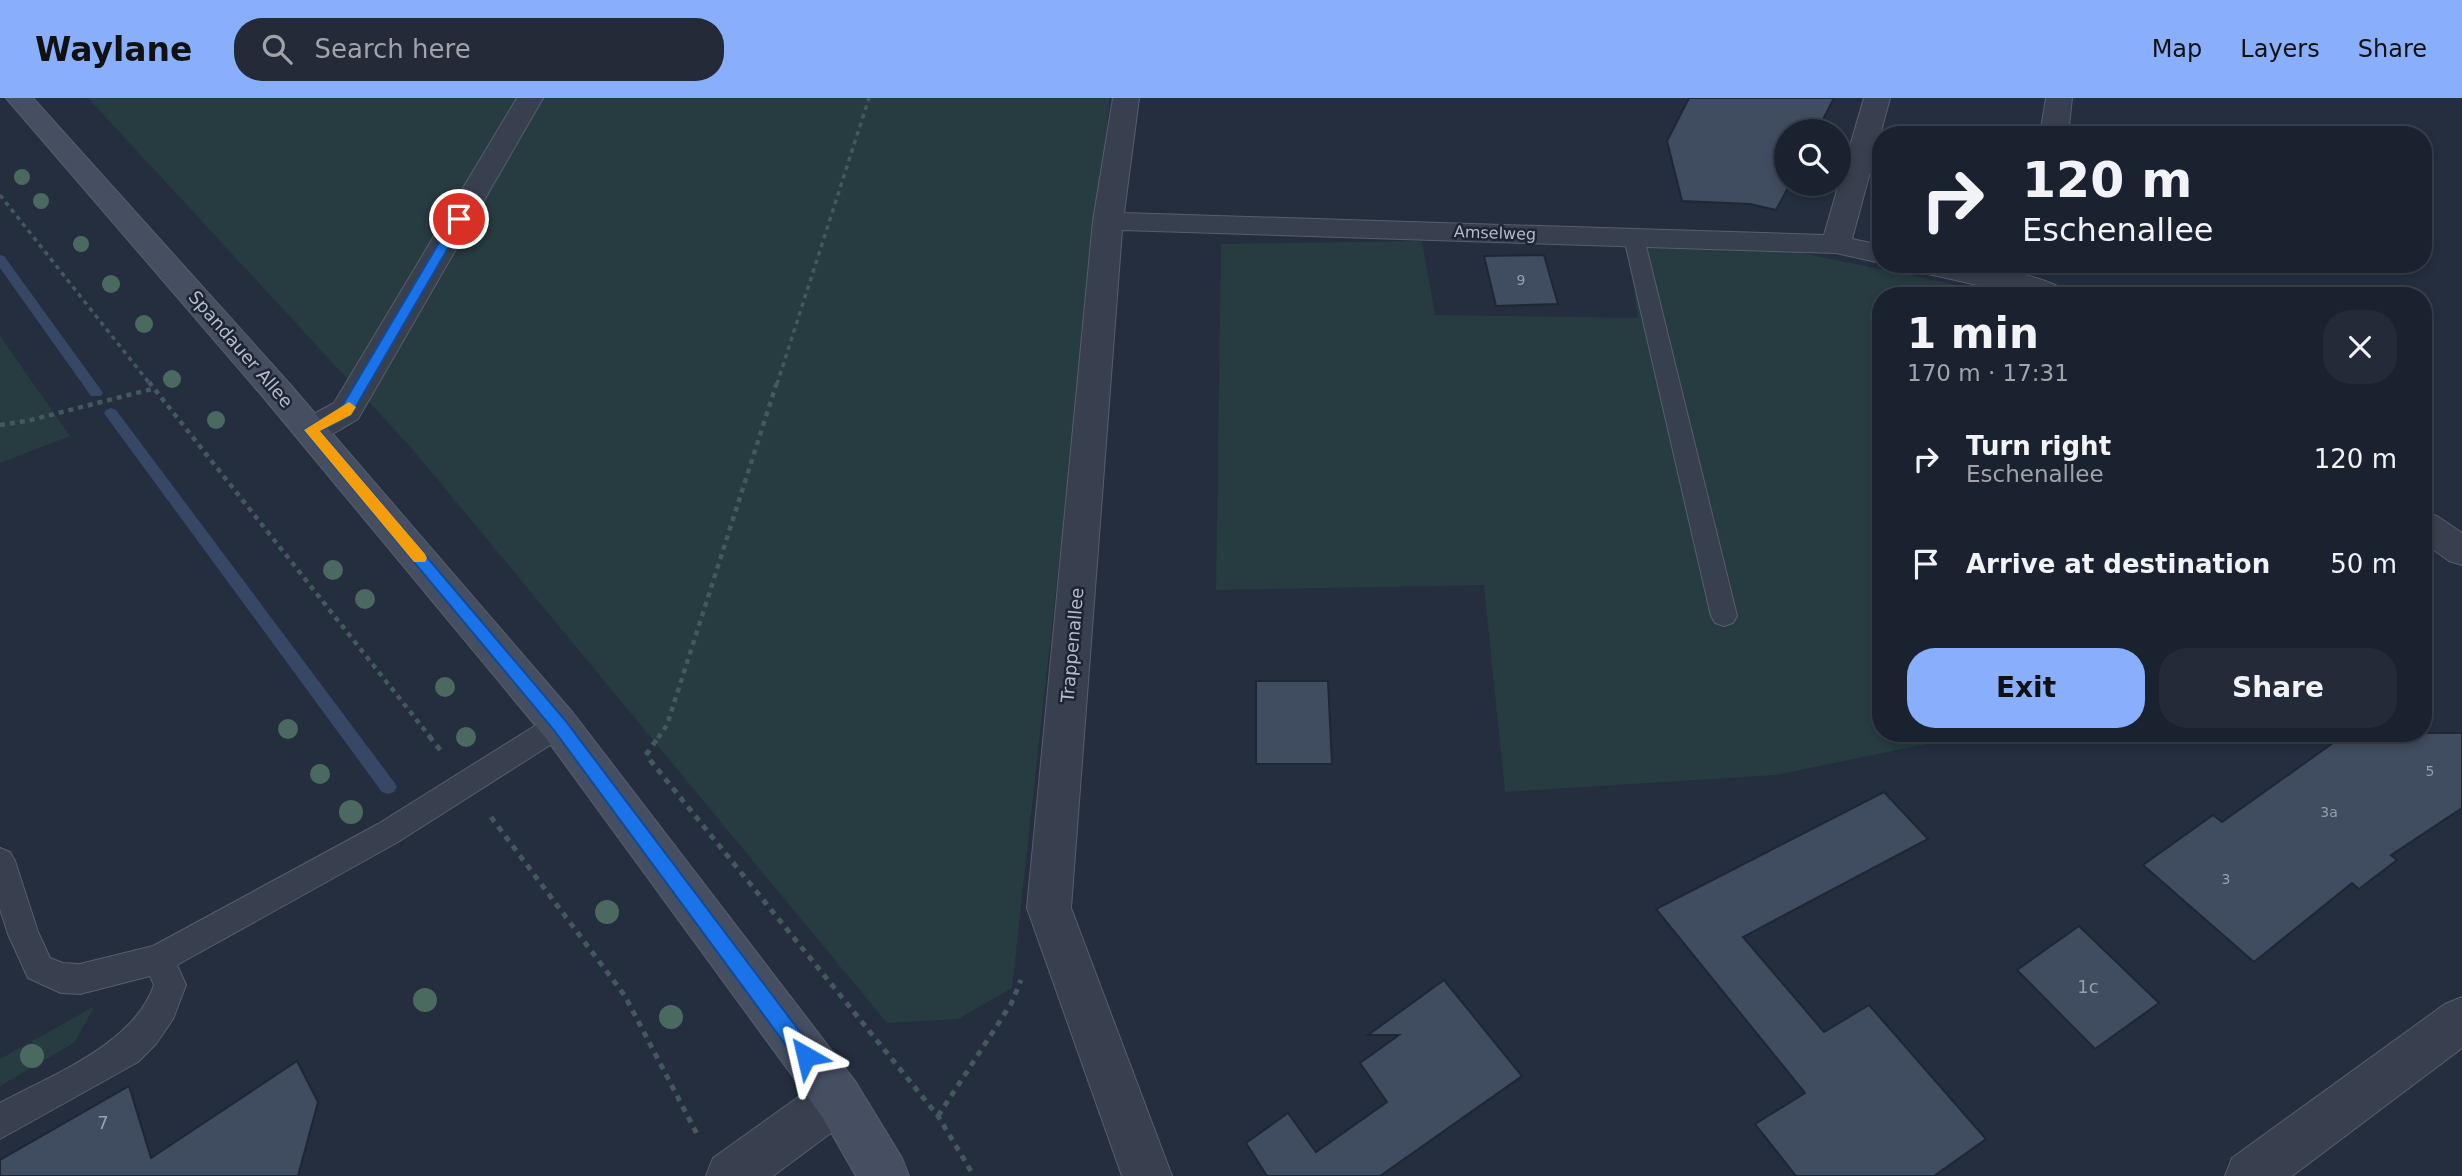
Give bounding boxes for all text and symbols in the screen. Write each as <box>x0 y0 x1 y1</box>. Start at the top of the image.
search box <box>234 18 724 81</box>
text: Waylane <box>35 30 192 69</box>
icon: search <box>258 30 296 68</box>
text: Search here <box>314 34 471 64</box>
text: Map <box>2152 35 2202 63</box>
text: Layers <box>2240 35 2320 63</box>
text: Share <box>2358 35 2427 63</box>
map controls <box>1774 119 1851 196</box>
button: search <box>1774 119 1851 196</box>
text: 120 m <box>2022 152 2192 209</box>
icon: right <box>1907 154 1998 245</box>
pin <box>429 189 489 249</box>
icon: arrive <box>440 200 478 238</box>
text: Eschenallee <box>2022 211 2214 249</box>
street label: Amselweg <box>1454 222 1536 244</box>
house number: 9 <box>1517 272 1525 288</box>
street label: Spandauer Allee <box>185 286 297 412</box>
text: 1 min <box>1907 309 2039 358</box>
button: close <box>2323 310 2397 384</box>
text: 170 m · 17:31 <box>1907 360 2069 386</box>
text: Turn right <box>1966 431 2111 461</box>
icon: right <box>1907 440 1945 478</box>
text: 120 m <box>2314 444 2397 474</box>
text: Eschenallee <box>1966 461 2104 487</box>
icon: arrive <box>1907 545 1945 583</box>
text: Arrive at destination <box>1966 549 2270 579</box>
text: 50 m <box>2330 549 2397 579</box>
street label: Trappenallee <box>1056 587 1087 704</box>
button: Exit <box>1907 648 2145 728</box>
button: Share <box>2159 648 2397 728</box>
house number: 5 <box>2426 763 2434 779</box>
house number: 3a <box>2320 804 2338 820</box>
house number: 3 <box>2222 871 2230 887</box>
house number: 1c <box>2077 976 2099 997</box>
position arrow <box>769 1019 843 1093</box>
house number: 7 <box>97 1112 109 1133</box>

